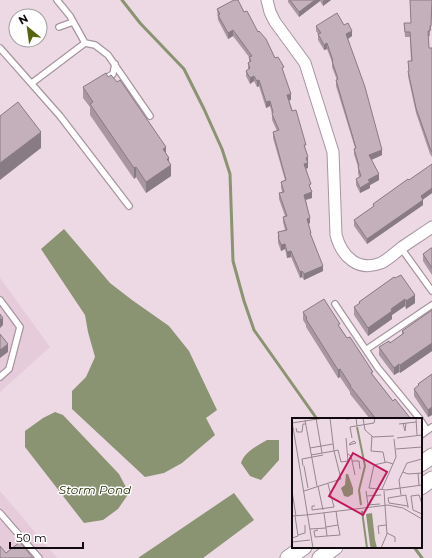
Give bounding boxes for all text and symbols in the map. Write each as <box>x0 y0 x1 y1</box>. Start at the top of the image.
north arrow <box>8 8 48 48</box>
text: N <box>16 11 30 28</box>
inset map <box>292 418 422 548</box>
water label: Storm Pond <box>59 482 132 497</box>
scale bar <box>10 524 83 550</box>
text: 50 m <box>16 530 47 545</box>

